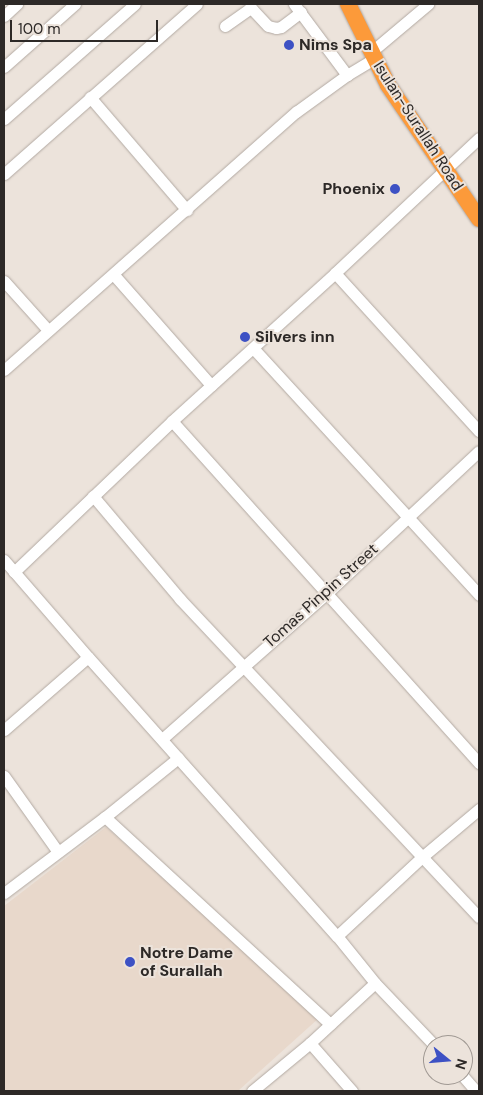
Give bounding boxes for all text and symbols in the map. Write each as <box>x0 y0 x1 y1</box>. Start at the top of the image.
scale bar <box>12 10 160 42</box>
text: 100 m <box>18 19 61 39</box>
place label: Nims Spa <box>299 35 372 55</box>
marker: Nims Spa <box>283 39 295 51</box>
street label: Isulan-Surallah Road <box>369 58 467 194</box>
place label: Phoenix <box>323 179 385 199</box>
marker: Phoenix <box>389 183 401 195</box>
place label: Silvers inn <box>255 327 335 347</box>
marker: Silvers inn <box>239 331 251 343</box>
street label: Tomas Pinpin Street <box>260 540 382 652</box>
place label: Notre Dame of Surallah <box>140 943 233 981</box>
marker: Notre Dame of Surallah <box>124 956 136 968</box>
north arrow <box>423 1035 473 1085</box>
text: N <box>451 1057 471 1072</box>

